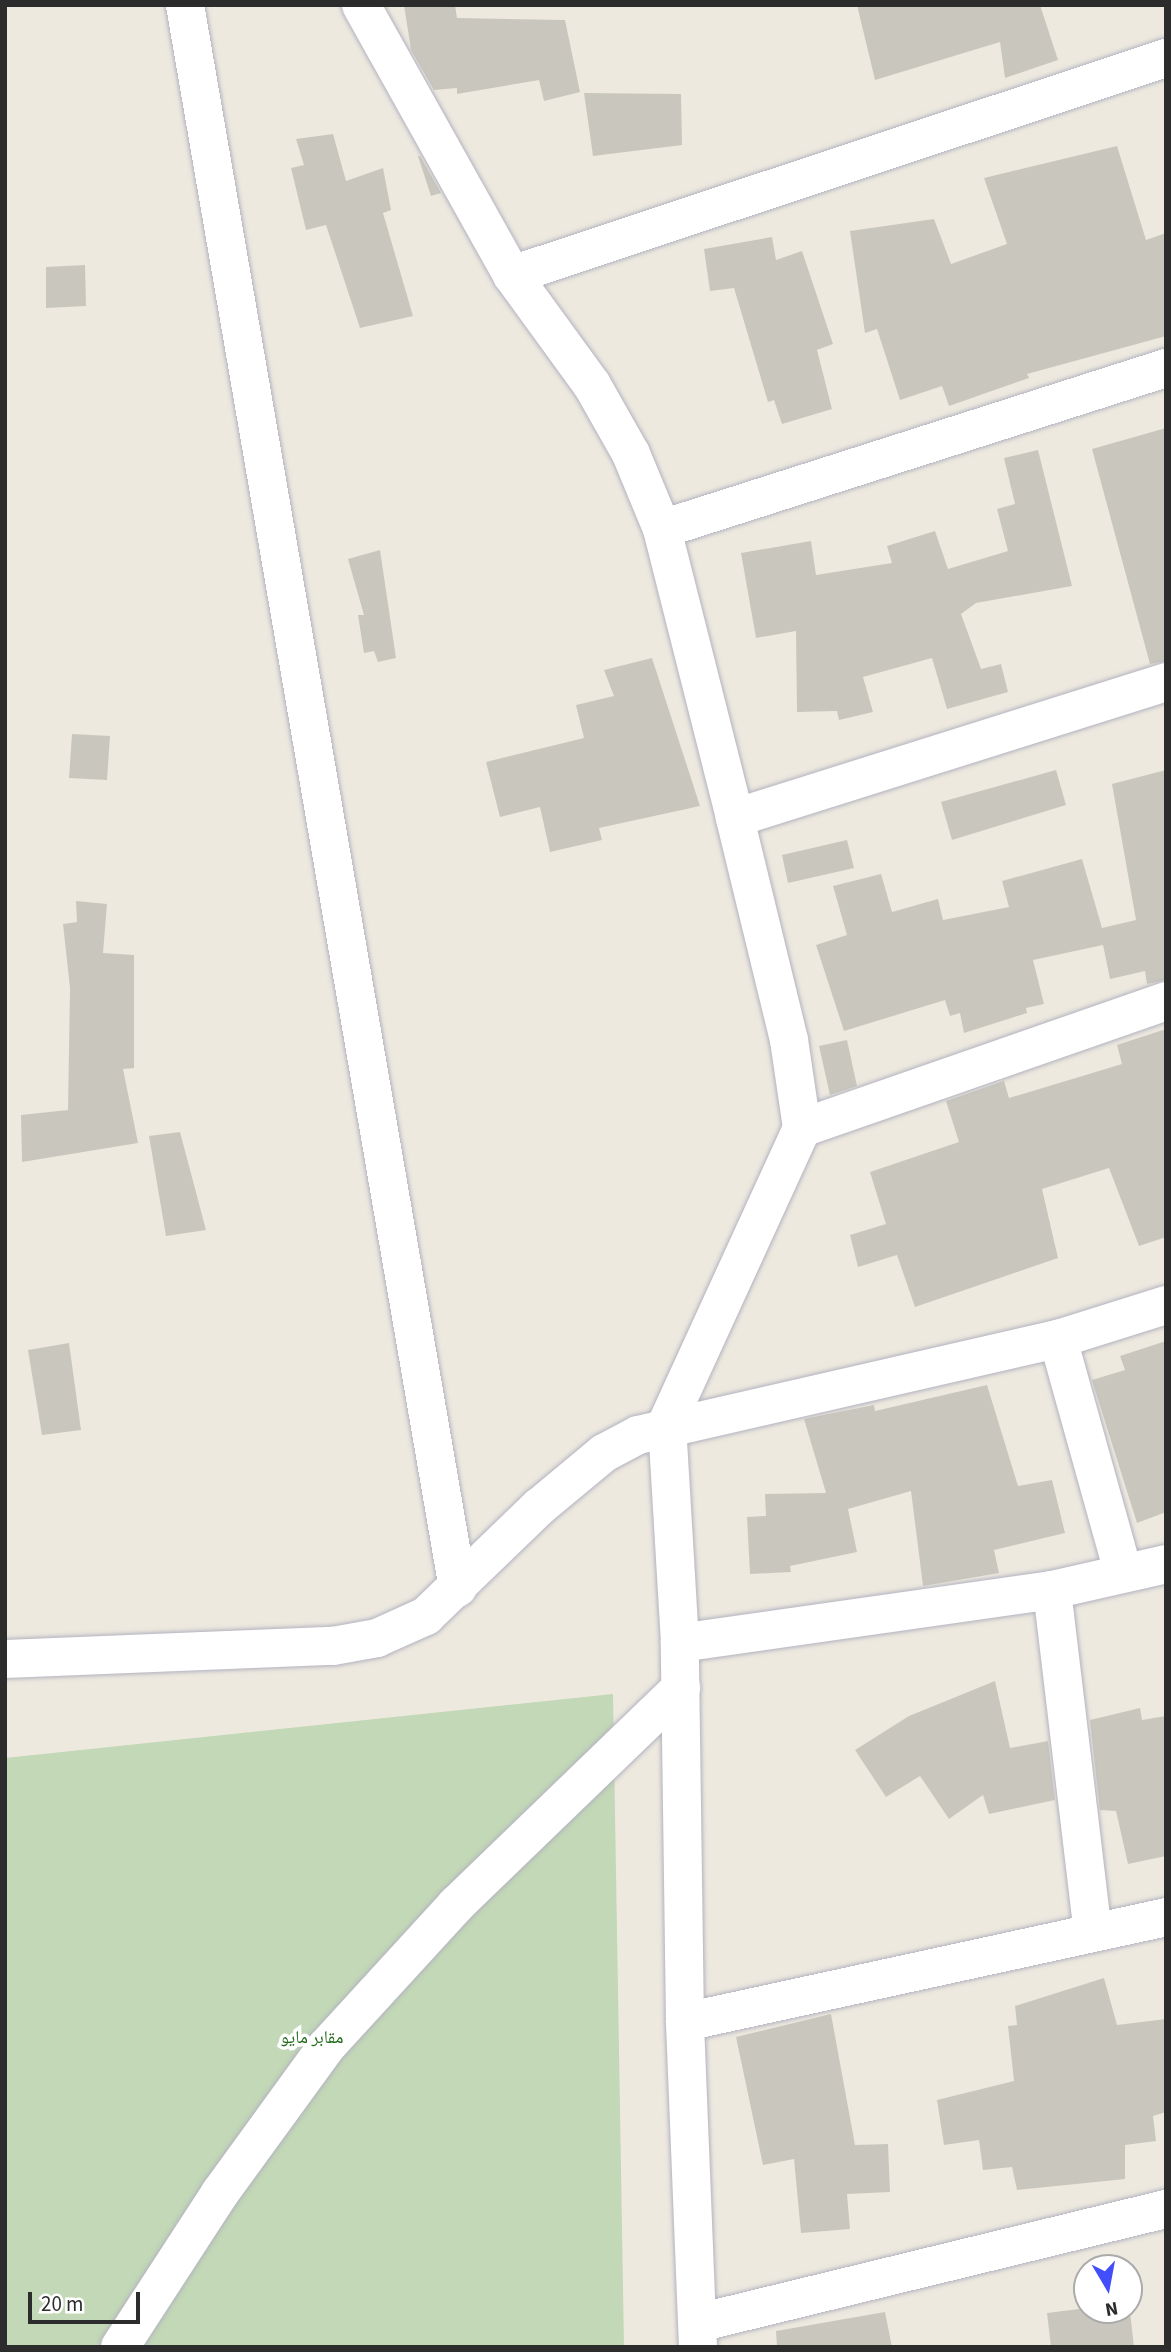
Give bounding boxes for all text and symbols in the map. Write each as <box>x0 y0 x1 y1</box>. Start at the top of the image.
park label: مقابر مايو <box>281 2027 343 2049</box>
north arrow <box>1073 2254 1143 2324</box>
scale bar <box>32 2278 144 2322</box>
text: 20 m <box>41 2289 83 2319</box>
text: N <box>1103 2294 1120 2323</box>

